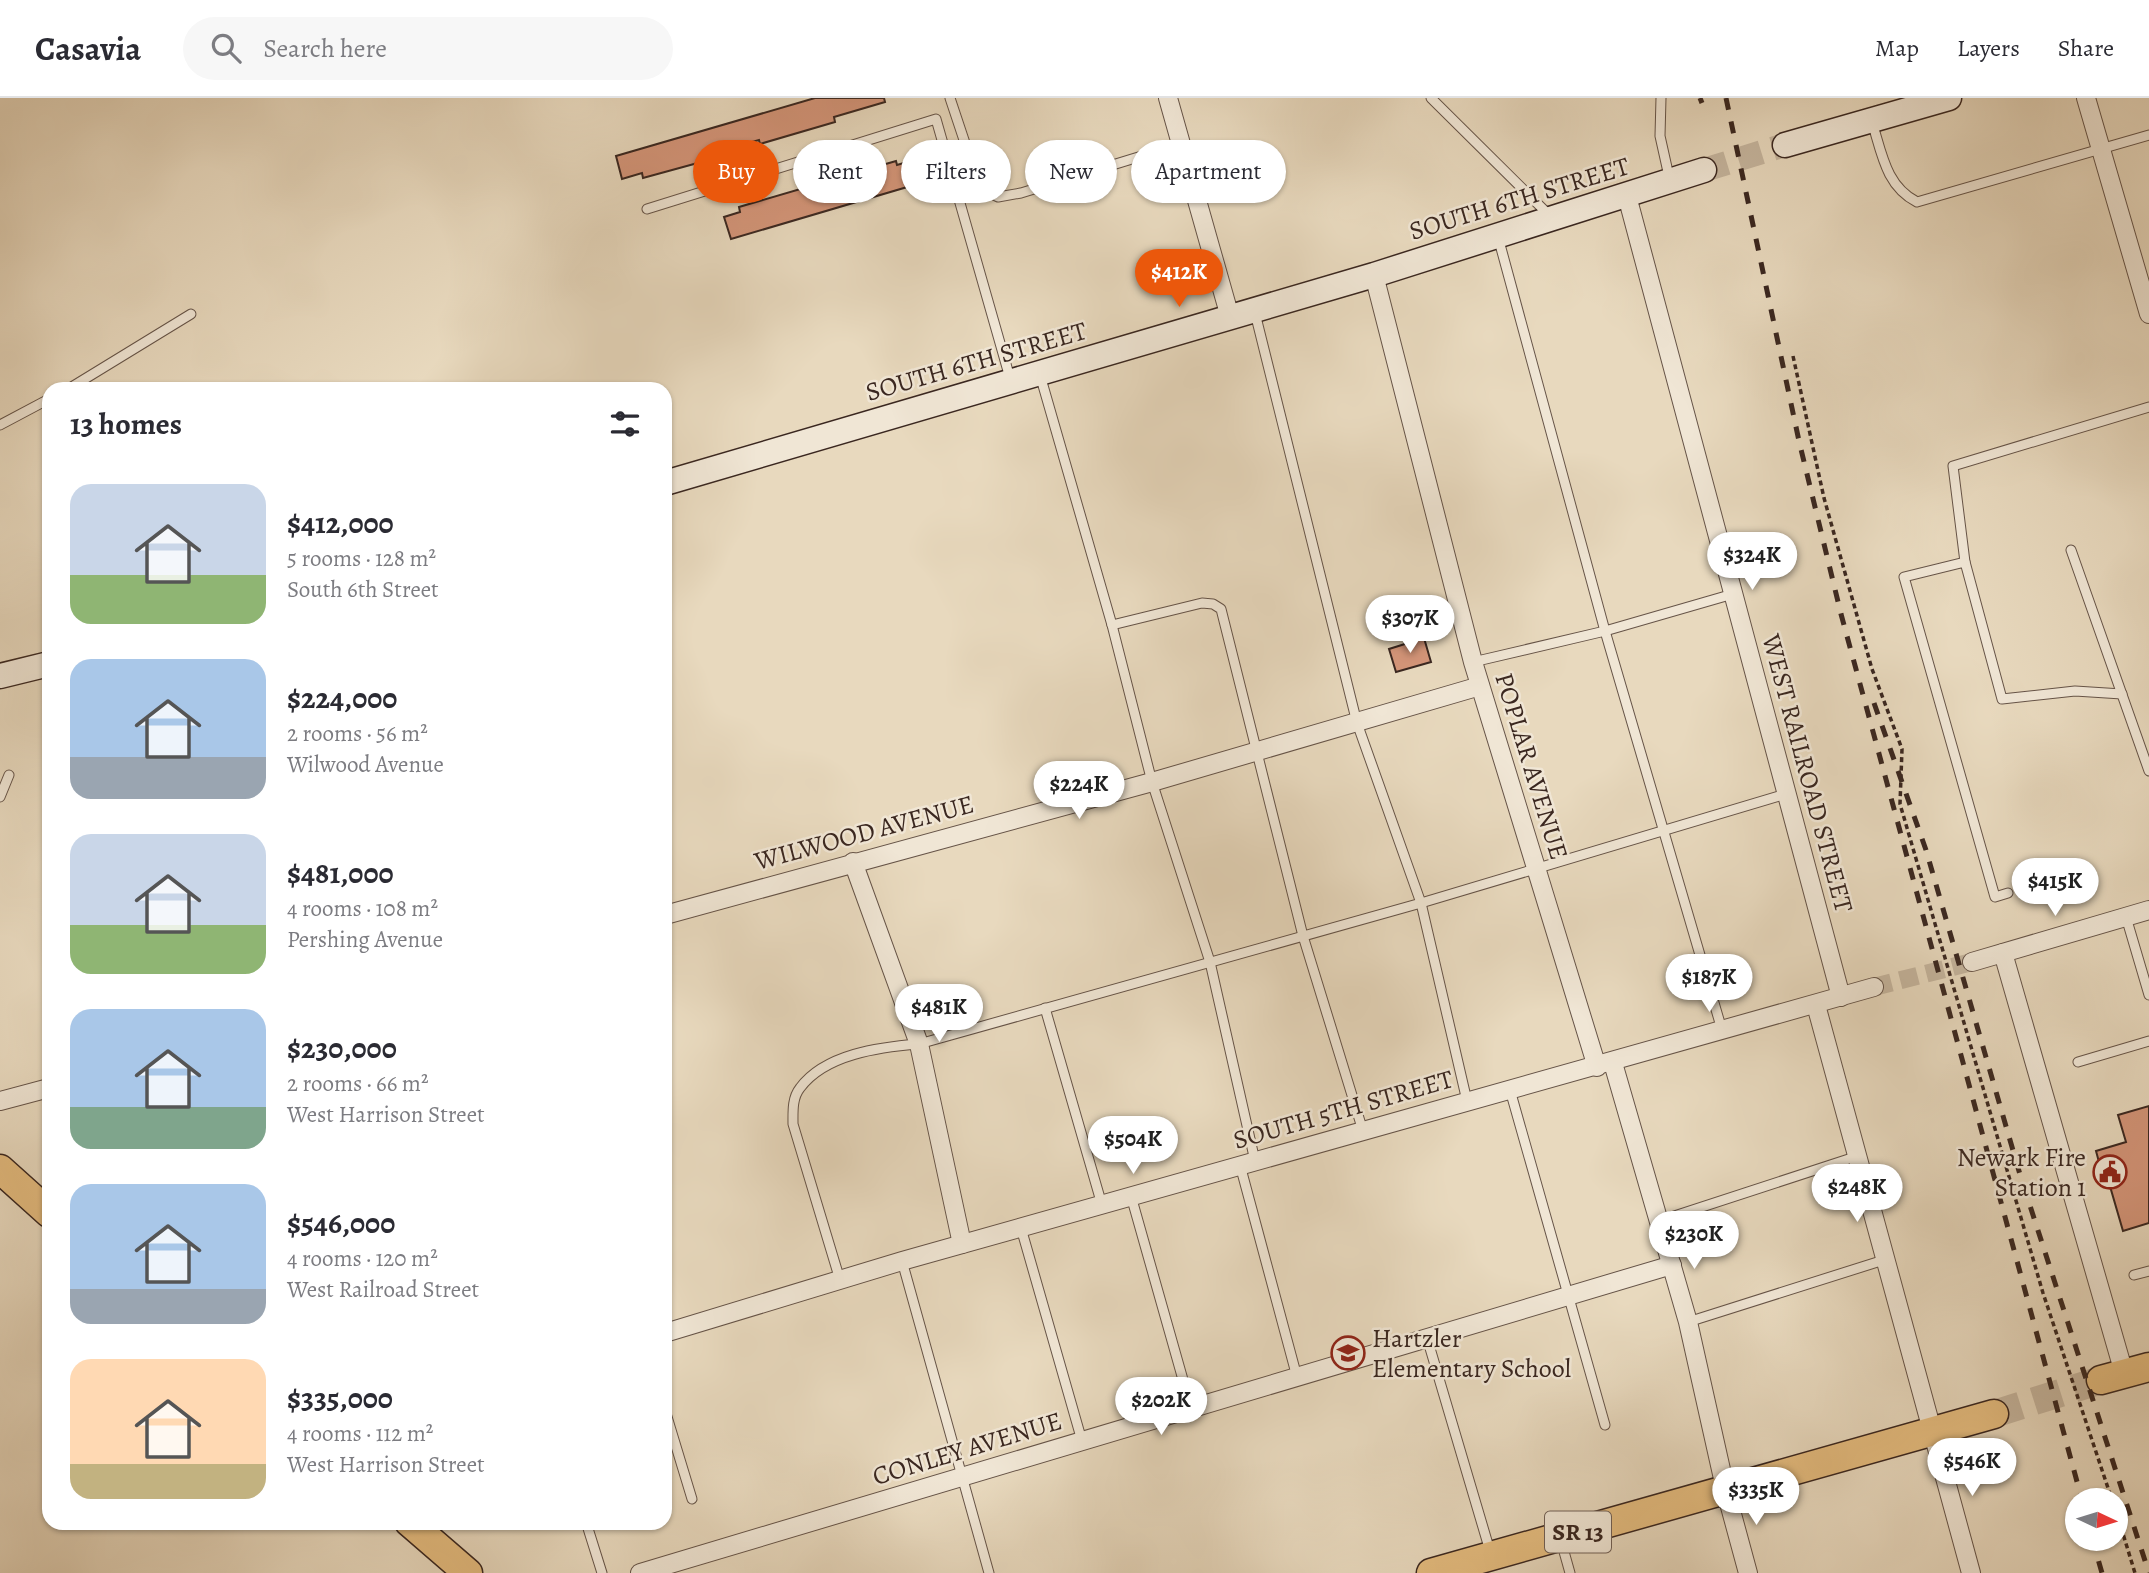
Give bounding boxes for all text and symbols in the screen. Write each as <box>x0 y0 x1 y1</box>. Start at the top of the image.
search box <box>183 17 673 80</box>
text: Casavia <box>35 26 141 71</box>
icon: search <box>207 29 245 67</box>
text: Search here <box>263 31 387 66</box>
text: Map <box>1875 32 1919 64</box>
text: Layers <box>1957 32 2020 64</box>
text: Share <box>2058 32 2114 64</box>
chip: Buy <box>693 140 779 203</box>
chip: Rent <box>793 140 887 203</box>
chip: Filters <box>901 140 1011 203</box>
chip: New <box>1025 140 1117 203</box>
chip: Apartment <box>1131 140 1286 203</box>
street label: SOUTH 6TH STREET <box>1405 148 1633 249</box>
pin: $412K <box>1130 250 1228 309</box>
text: $412K <box>1151 256 1207 287</box>
street label: SOUTH 6TH STREET <box>862 313 1091 410</box>
text: 13 homes <box>70 404 182 444</box>
icon: filters <box>606 405 644 443</box>
text: $412,000 <box>287 503 394 543</box>
icon: home <box>126 512 210 596</box>
pin: $324K <box>1703 532 1801 592</box>
text: $324K <box>1723 539 1781 570</box>
text: 5 rooms · 128 m² <box>287 543 436 574</box>
text: South 6th Street <box>287 574 439 605</box>
pin: $307K <box>1361 596 1459 655</box>
text: $307K <box>1381 602 1439 633</box>
street label: WEST RAILROAD STREET <box>1753 629 1862 916</box>
street label: POPLAR AVENUE <box>1486 668 1577 864</box>
text: $224,000 <box>287 678 397 718</box>
icon: home <box>126 687 210 771</box>
text: 2 rooms · 56 m² <box>287 718 428 749</box>
text: Wilwood Avenue <box>287 749 444 780</box>
pin: $224K <box>1030 762 1128 821</box>
text: $224K <box>1050 768 1108 799</box>
street label: WILWOOD AVENUE <box>750 786 978 879</box>
text: $481,000 <box>287 853 394 893</box>
pin: $415K <box>2006 858 2104 918</box>
icon: home <box>126 862 210 946</box>
text: $415K <box>2028 865 2082 896</box>
text: 4 rooms · 108 m² <box>287 893 438 924</box>
text: Pershing Avenue <box>287 924 443 955</box>
pin: $187K <box>1660 954 1758 1014</box>
text: $187K <box>1682 961 1736 992</box>
pin: $481K <box>890 984 988 1044</box>
text: $481K <box>911 991 967 1022</box>
text: $230,000 <box>287 1028 397 1068</box>
icon: home <box>126 1037 210 1121</box>
street label: SOUTH 5TH STREET <box>1229 1061 1457 1158</box>
text: 2 rooms · 66 m² <box>287 1068 429 1099</box>
text: West Harrison Street <box>287 1099 485 1130</box>
pin: $504K <box>1084 1116 1182 1176</box>
text: $504K <box>1104 1123 1162 1154</box>
place label: Newark Fire Station 1 <box>1957 1140 2086 1205</box>
public building icon: Newark Fire Station 1 <box>2091 1153 2129 1191</box>
pin: $248K <box>1808 1164 1906 1224</box>
text: $248K <box>1828 1171 1886 1202</box>
text: $546,000 <box>287 1203 395 1243</box>
icon: home <box>126 1212 210 1296</box>
pin: $230K <box>1645 1212 1743 1271</box>
text: $230K <box>1665 1218 1723 1249</box>
text: 4 rooms · 120 m² <box>287 1243 438 1274</box>
text: West Railroad Street <box>287 1274 479 1305</box>
place label: Hartzler Elementary School <box>1372 1321 1571 1386</box>
school or university icon: Hartzler Elementary School <box>1329 1334 1367 1372</box>
text: $335,000 <box>287 1378 393 1418</box>
pin: $202K <box>1112 1378 1210 1437</box>
text: $202K <box>1131 1384 1191 1415</box>
icon: home <box>126 1387 210 1471</box>
street label: CONLEY AVENUE <box>868 1403 1066 1494</box>
text: 4 rooms · 112 m² <box>287 1418 433 1449</box>
pin: $546K <box>1923 1438 2021 1498</box>
text: $546K <box>1943 1445 2001 1476</box>
text: West Harrison Street <box>287 1449 485 1480</box>
pin: $335K <box>1707 1468 1805 1527</box>
text: $335K <box>1728 1474 1784 1505</box>
north arrow <box>2065 1488 2128 1550</box>
map controls <box>2065 1488 2128 1551</box>
road number: SR 13 <box>1545 1512 1611 1552</box>

